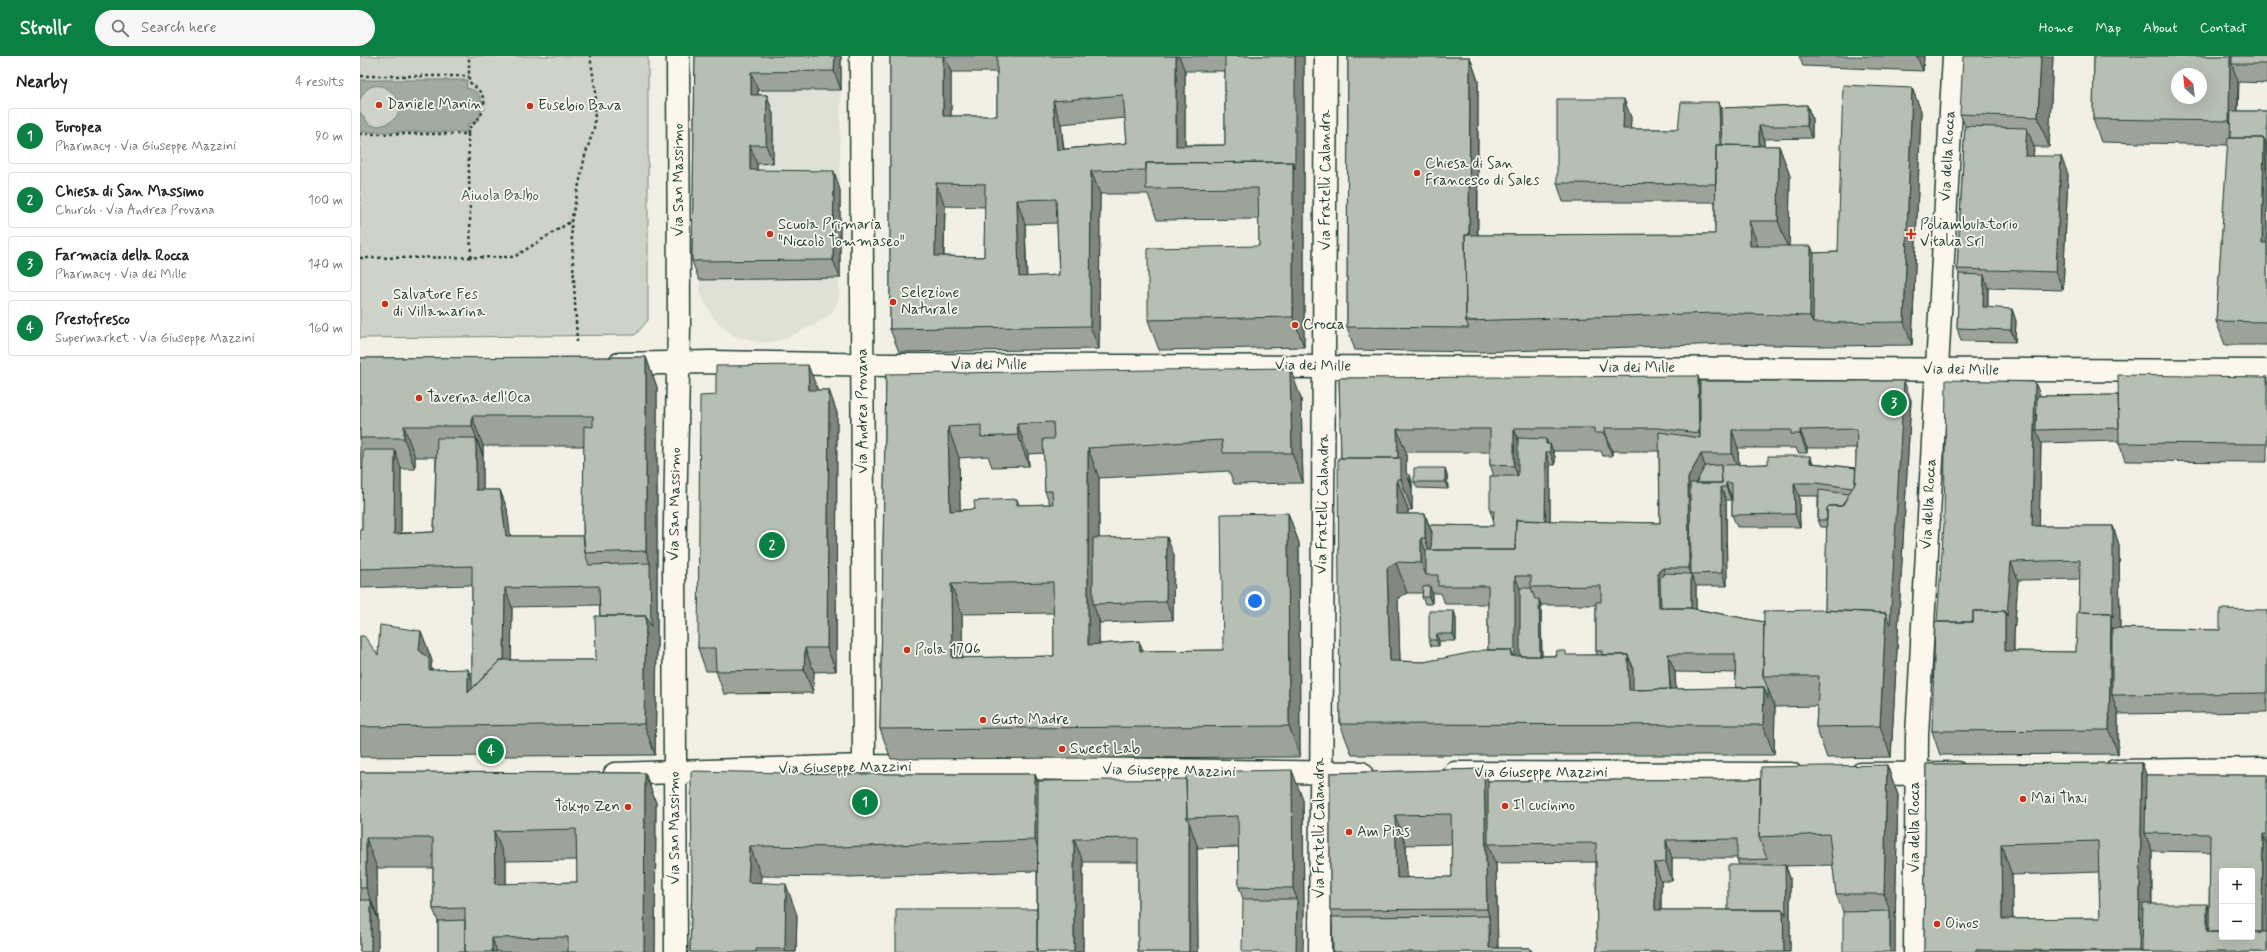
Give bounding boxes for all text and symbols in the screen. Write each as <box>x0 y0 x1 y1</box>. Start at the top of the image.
search box <box>95 10 375 46</box>
text: Strollr <box>20 16 71 41</box>
icon: search <box>109 17 131 39</box>
text: Search here <box>141 18 217 38</box>
text: Home <box>2039 19 2073 37</box>
text: Map <box>2095 19 2121 37</box>
text: About <box>2143 19 2178 37</box>
text: Contact <box>2200 19 2247 37</box>
north arrow <box>2171 68 2207 104</box>
text: Nearby <box>16 71 68 93</box>
text: 4 results <box>295 74 344 91</box>
place label: Daniele Manin <box>387 95 483 115</box>
place label: Eusebio Bava <box>538 96 622 116</box>
marker: Daniele Manin <box>374 100 384 110</box>
marker: Eusebio Bava <box>525 101 535 111</box>
street label: Via Fratelli Calandra <box>1316 109 1336 250</box>
street label: Via della Rocca <box>1936 110 1960 202</box>
text: Europea <box>55 118 102 138</box>
street label: Via San Massimo <box>669 123 689 237</box>
text: 1 <box>27 128 33 145</box>
text: 90 m <box>315 128 343 145</box>
text: Pharmacy · Via Giuseppe Mazzini <box>55 138 236 155</box>
place label: Chiesa di San Francesco di Sales <box>1425 154 1540 191</box>
marker: Chiesa di San Francesco di Sales <box>1412 168 1422 178</box>
text: Chiesa di San Massimo <box>55 182 204 202</box>
park label: Aiuola Balbo <box>461 186 539 206</box>
text: 2 <box>27 192 33 209</box>
text: 100 m <box>308 192 343 209</box>
text: Church · Via Andrea Provana <box>55 202 215 219</box>
place label: Scuola Primaria "Niccolò Tommaseo" <box>778 215 905 252</box>
place label: Poliambulatorio Vitalia Srl <box>1920 215 2018 252</box>
marker: Poliambulatorio Vitalia Srl <box>1905 228 1917 240</box>
marker: Scuola Primaria "Niccolò Tommaseo" <box>765 229 775 239</box>
text: Farmacia della Rocca <box>55 246 189 266</box>
text: 3 <box>27 256 33 273</box>
text: 140 m <box>308 256 343 273</box>
text: Pharmacy · Via dei Mille <box>55 266 187 283</box>
place label: Selezione Naturale <box>901 283 960 320</box>
place label: Salvatore Fes di Villamarina <box>393 285 486 322</box>
marker: Selezione Naturale <box>888 297 898 307</box>
marker: Salvatore Fes di Villamarina <box>380 299 390 309</box>
text: Prestofresco <box>55 310 130 330</box>
place label: Crocca <box>1303 315 1345 335</box>
text: 4 <box>26 320 34 337</box>
text: 160 m <box>308 320 343 337</box>
marker: Crocca <box>1290 320 1300 330</box>
text: Supermarket · Via Giuseppe Mazzini <box>55 330 255 347</box>
street label: Via Andrea Provana <box>853 348 873 474</box>
street label: Via dei Mille <box>951 355 1027 375</box>
street label: Via dei Mille <box>1275 355 1352 377</box>
street label: Via dei Mille <box>1599 358 1675 378</box>
street label: Via dei Mille <box>1923 359 2000 381</box>
place label: Taverna dell'Oca <box>427 388 531 408</box>
pin: 3 <box>1881 388 1907 418</box>
marker: Taverna dell'Oca <box>414 393 424 403</box>
street label: Via Fratelli Calandra <box>1312 433 1334 574</box>
street label: Via San Massimo <box>664 447 686 561</box>
street label: Via della Rocca <box>1917 458 1941 550</box>
pin: 2 <box>759 530 785 560</box>
your location <box>1245 591 1265 611</box>
place label: Piola 1706 <box>915 640 981 660</box>
marker: Piola 1706 <box>902 645 912 655</box>
place label: Gusto Madre <box>991 710 1069 730</box>
marker: Gusto Madre <box>978 715 988 725</box>
pin: 4 <box>478 736 504 766</box>
place label: Sweet Lab <box>1070 739 1141 759</box>
marker: Sweet Lab <box>1057 744 1067 754</box>
street label: Via Giuseppe Mazzini <box>778 757 912 779</box>
street label: Via Fratelli Calandra <box>1310 757 1330 898</box>
street label: Via Giuseppe Mazzini <box>1102 760 1236 782</box>
street label: Via Giuseppe Mazzini <box>1474 763 1608 783</box>
street label: Via San Massimo <box>665 771 685 885</box>
street label: Via della Rocca <box>1905 781 1925 872</box>
pin: 1 <box>852 787 878 817</box>
place label: Mai Thai <box>2031 789 2087 809</box>
marker: Mai Thai <box>2018 794 2028 804</box>
place label: Il cucinino <box>1513 796 1575 816</box>
place label: Tokyo Zen <box>555 797 620 817</box>
marker: Il cucinino <box>1500 801 1510 811</box>
marker: Tokyo Zen <box>623 802 633 812</box>
place label: Am Pias <box>1357 822 1410 842</box>
marker: Am Pias <box>1344 827 1354 837</box>
map controls <box>2219 868 2255 940</box>
button: + <box>2219 868 2255 904</box>
button: − <box>2219 904 2255 940</box>
place label: Oinos <box>1945 914 1979 934</box>
marker: Oinos <box>1932 919 1942 929</box>

